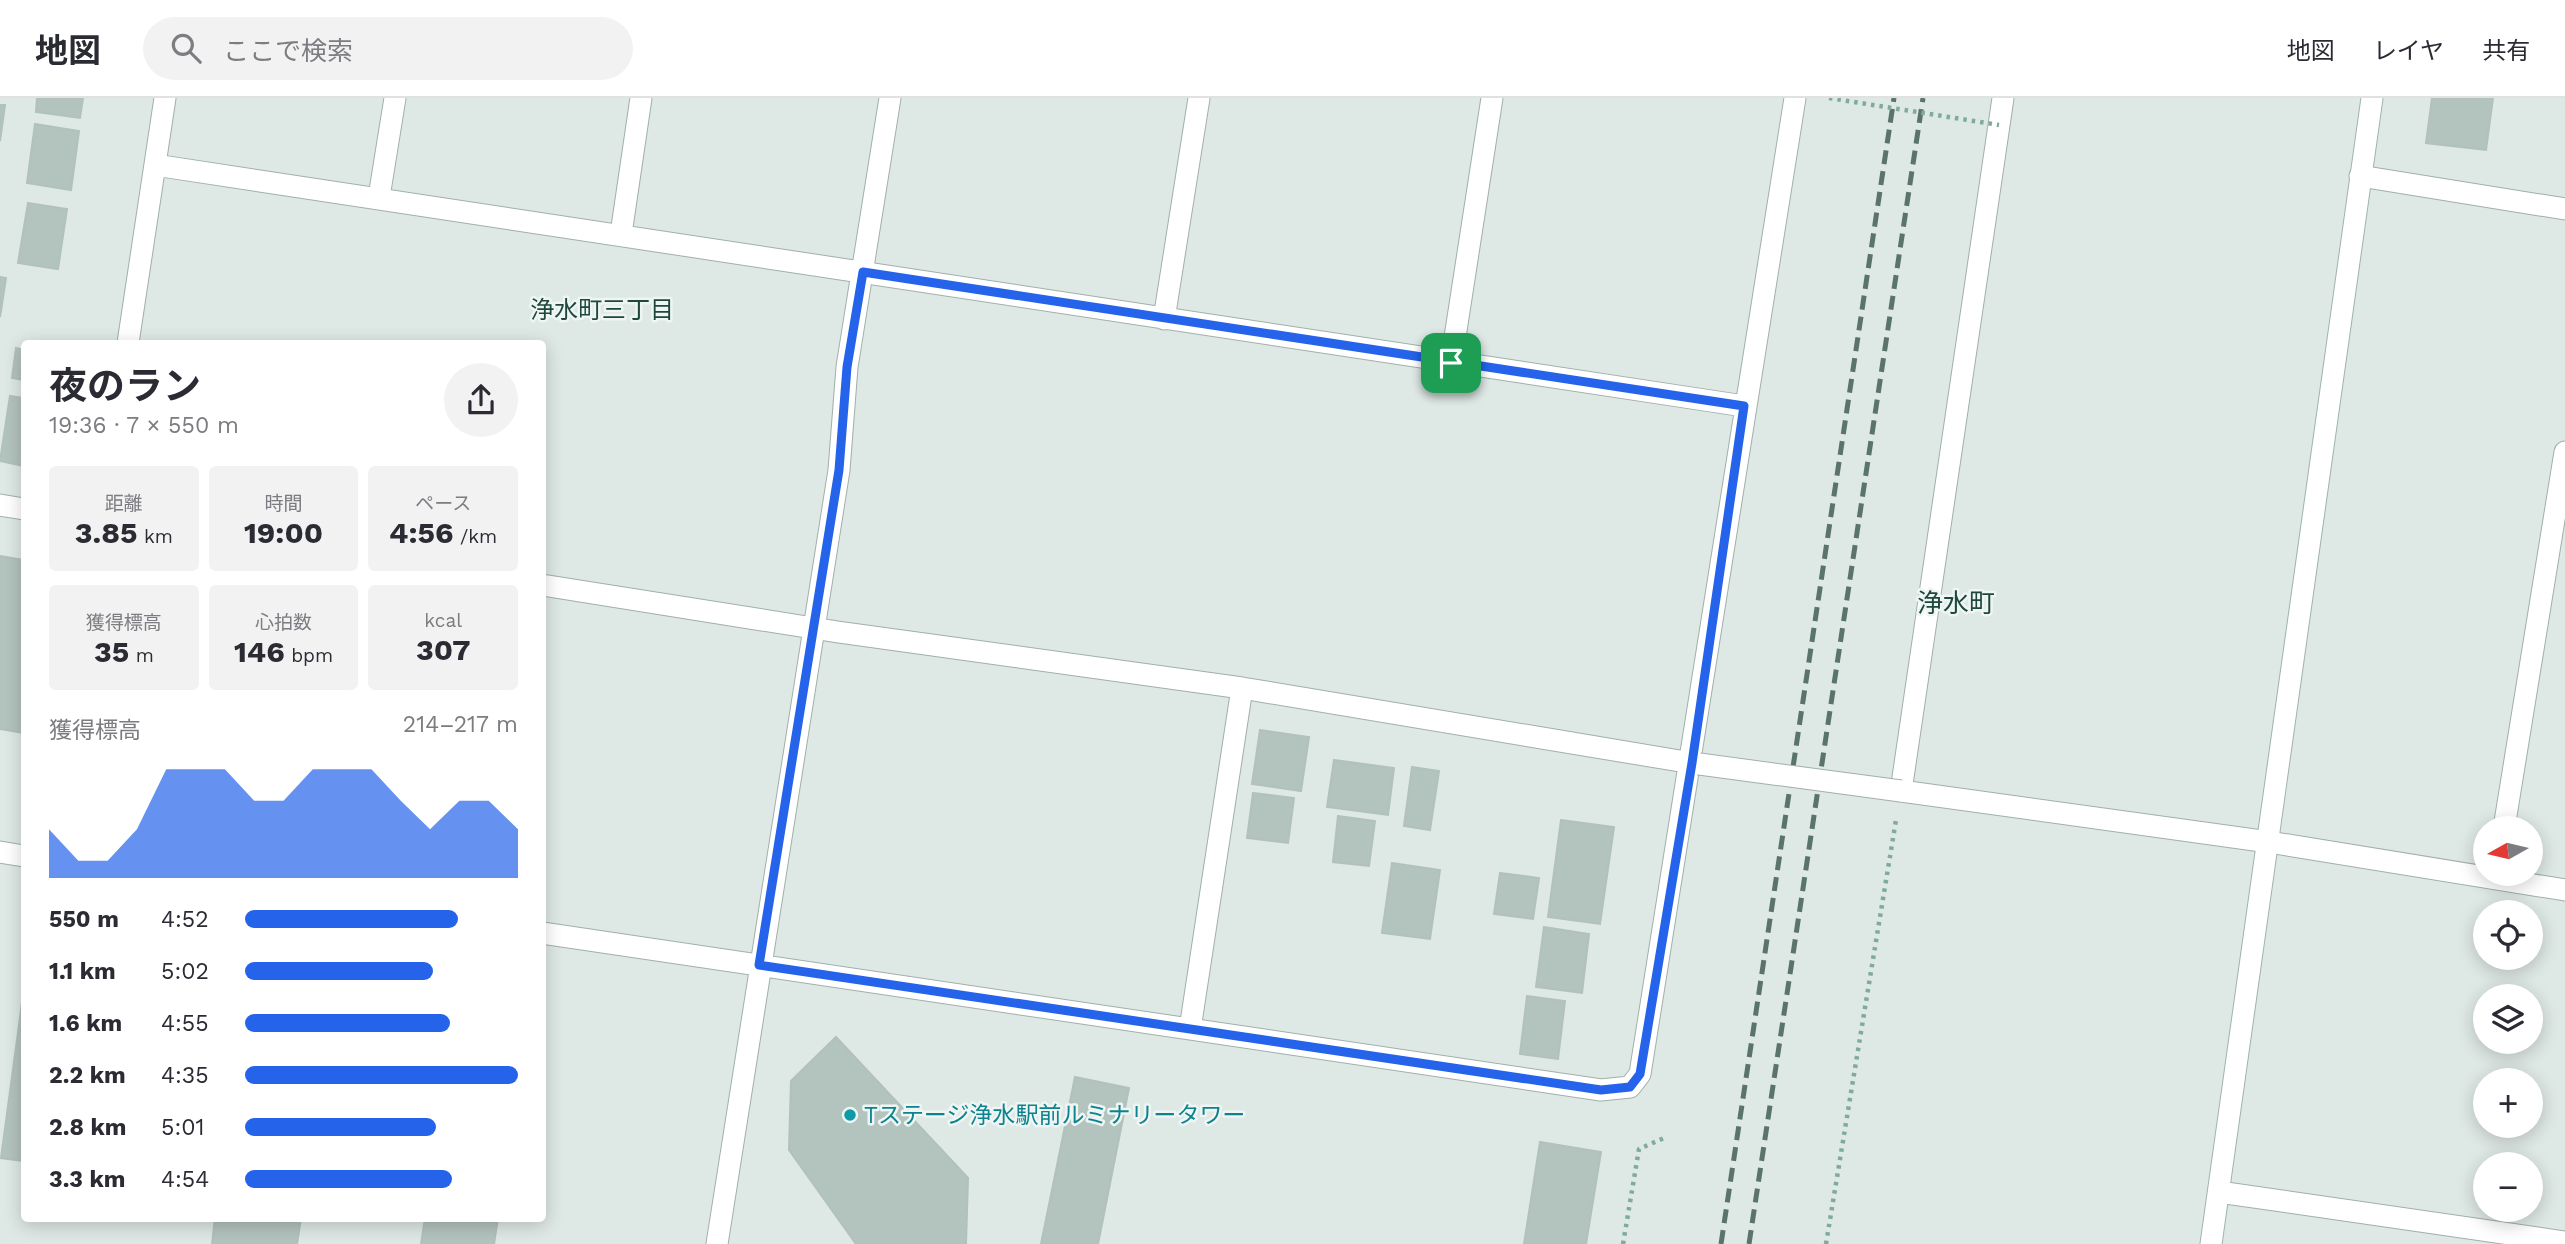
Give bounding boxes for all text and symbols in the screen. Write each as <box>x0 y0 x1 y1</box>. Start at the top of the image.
search box <box>143 17 633 80</box>
icon: search <box>167 29 205 67</box>
text: 地図 <box>35 31 101 70</box>
text: ここで検索 <box>223 36 353 66</box>
text: 地図 <box>2287 37 2335 65</box>
text: レイヤ <box>2373 37 2444 65</box>
text: 共有 <box>2482 37 2530 65</box>
district label: 浄水町三丁目 <box>530 296 674 324</box>
pin <box>1421 333 1481 393</box>
icon: arrive <box>1432 344 1470 382</box>
button: share <box>444 363 518 437</box>
text: 夜のラン <box>49 364 201 408</box>
text: 19:36 · 7 × 550 m <box>49 412 239 439</box>
text: 距離 <box>105 492 143 515</box>
text: 時間 <box>264 492 303 515</box>
text: ペース <box>415 492 471 515</box>
text: 3.85 <box>75 515 138 550</box>
text: 19:00 <box>244 515 323 550</box>
text: 4:56 <box>389 515 454 550</box>
text: km <box>138 525 173 548</box>
text: /km <box>454 525 497 548</box>
district label: 浄水町 <box>1917 588 1995 618</box>
text: kcal <box>424 609 462 632</box>
text: 獲得標高 <box>86 611 162 634</box>
text: 心拍数 <box>255 611 312 634</box>
text: 307 <box>416 632 470 667</box>
text: 35 <box>94 634 129 669</box>
text: 146 <box>234 634 285 669</box>
text: m <box>129 644 154 667</box>
text: bpm <box>285 644 333 667</box>
text: 214–217 m <box>403 711 518 738</box>
text: 獲得標高 <box>49 717 141 744</box>
north arrow <box>2473 816 2543 886</box>
map controls <box>2473 816 2543 1222</box>
button: locate <box>2473 900 2543 970</box>
text: 550 m <box>49 906 119 933</box>
text: 4:52 <box>161 906 209 933</box>
text: 1.1 km <box>49 958 116 985</box>
text: 5:02 <box>161 958 209 985</box>
button: layers <box>2473 984 2543 1054</box>
text: 1.6 km <box>49 1010 122 1037</box>
text: 4:55 <box>161 1010 209 1037</box>
text: 2.2 km <box>49 1062 126 1089</box>
text: 4:35 <box>161 1062 209 1089</box>
button: + <box>2473 1068 2543 1138</box>
place label: Tステージ浄水駅前ルミナリータワー <box>864 1102 1245 1129</box>
marker: Tステージ浄水駅前ルミナリータワー <box>842 1107 858 1123</box>
text: 2.8 km <box>49 1114 126 1141</box>
text: 5:01 <box>161 1114 204 1141</box>
button: − <box>2473 1152 2543 1222</box>
text: 3.3 km <box>49 1166 125 1193</box>
text: 4:54 <box>161 1166 209 1193</box>

